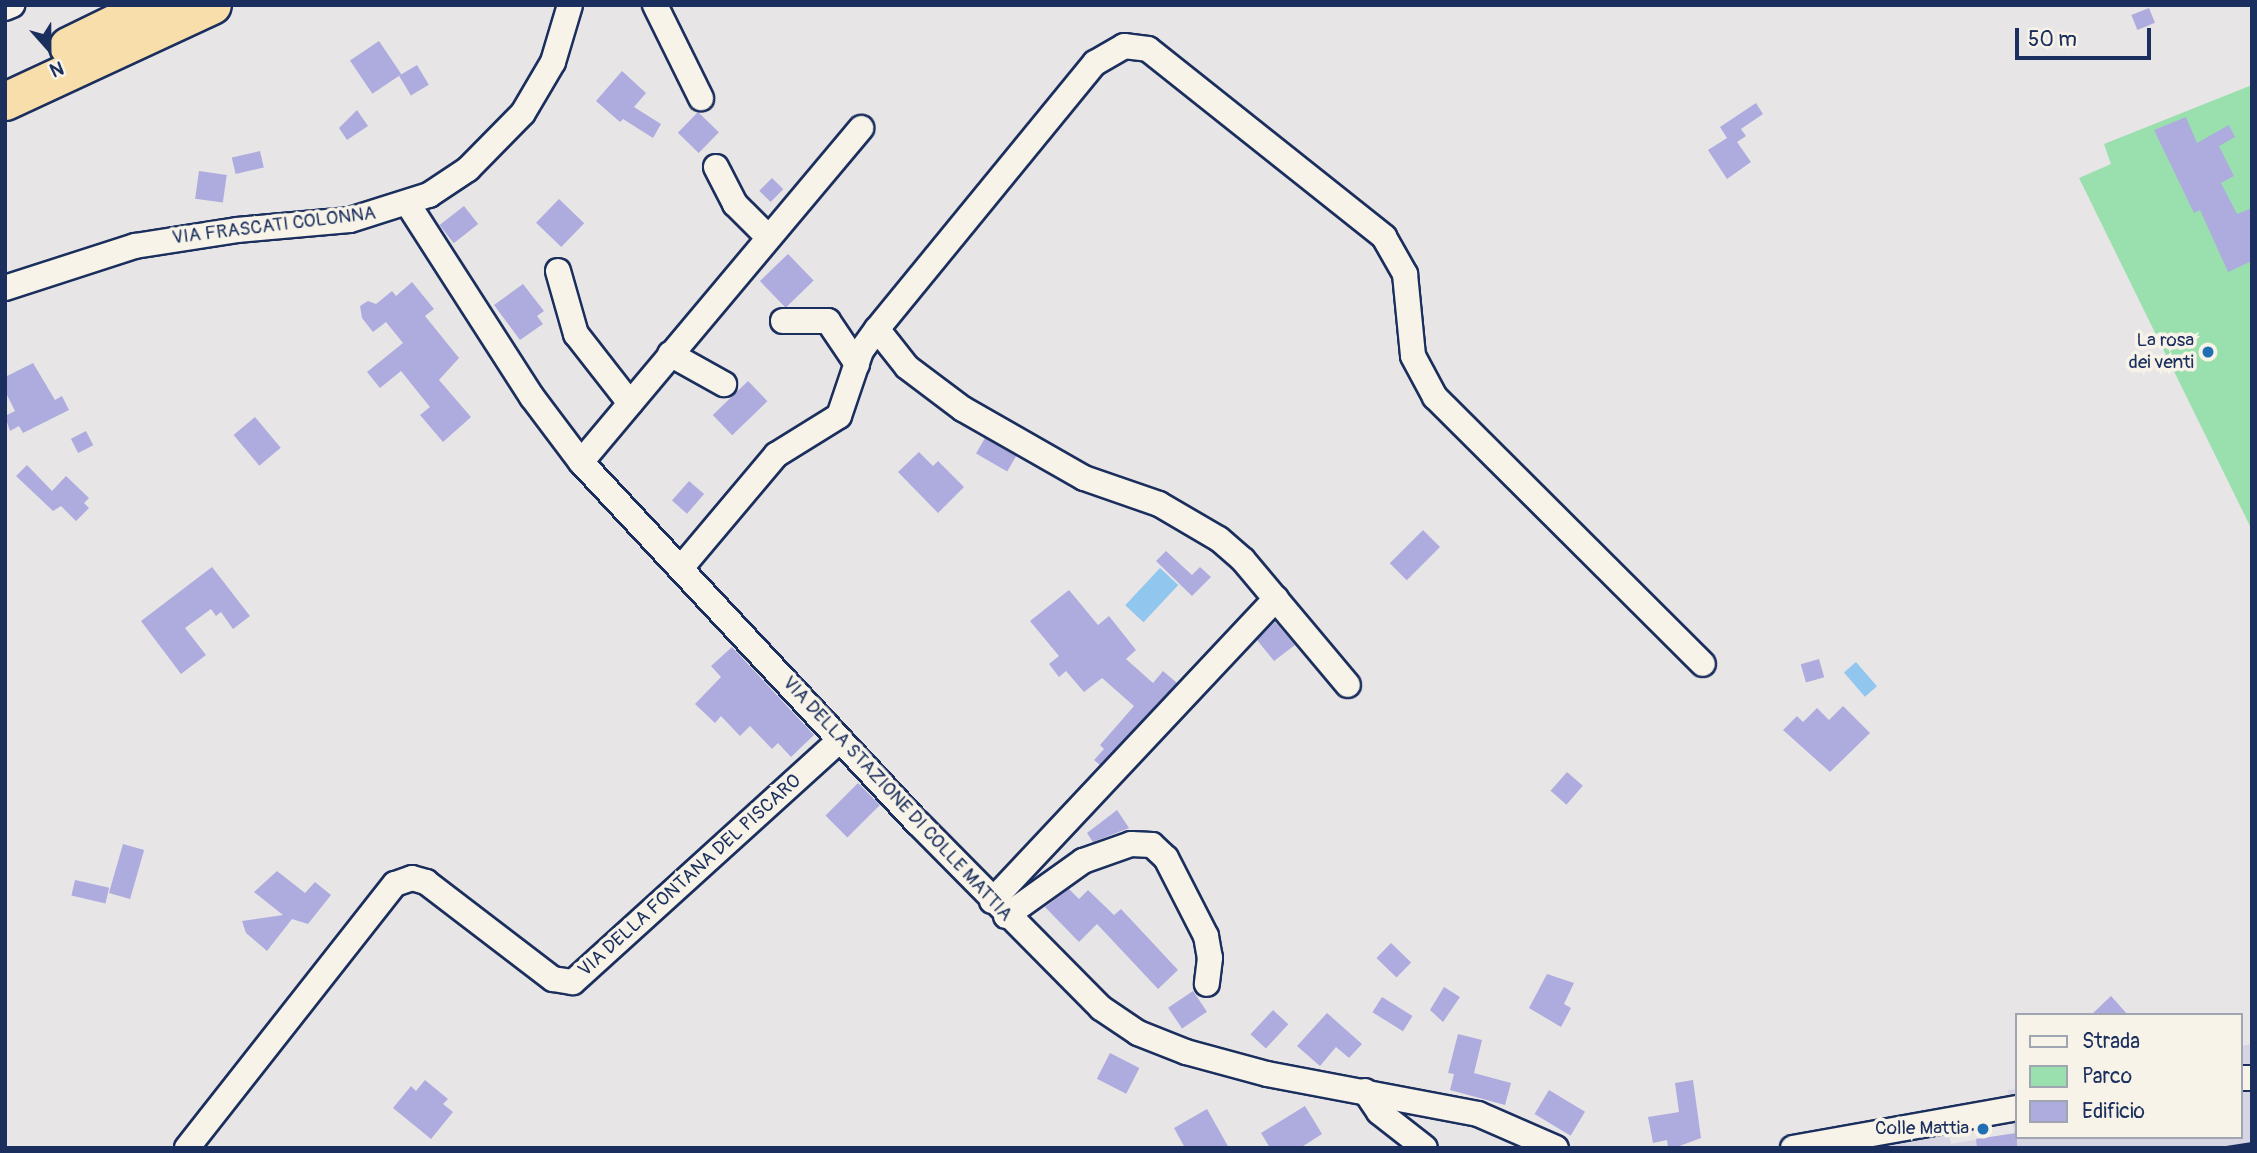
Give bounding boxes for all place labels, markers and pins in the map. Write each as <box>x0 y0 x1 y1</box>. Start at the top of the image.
place label: La rosa dei venti <box>2128 330 2194 374</box>
marker: La rosa dei venti <box>2200 344 2216 360</box>
place label: Colle Mattia <box>1875 1118 1969 1140</box>
marker: Colle Mattia <box>1975 1121 1991 1137</box>

